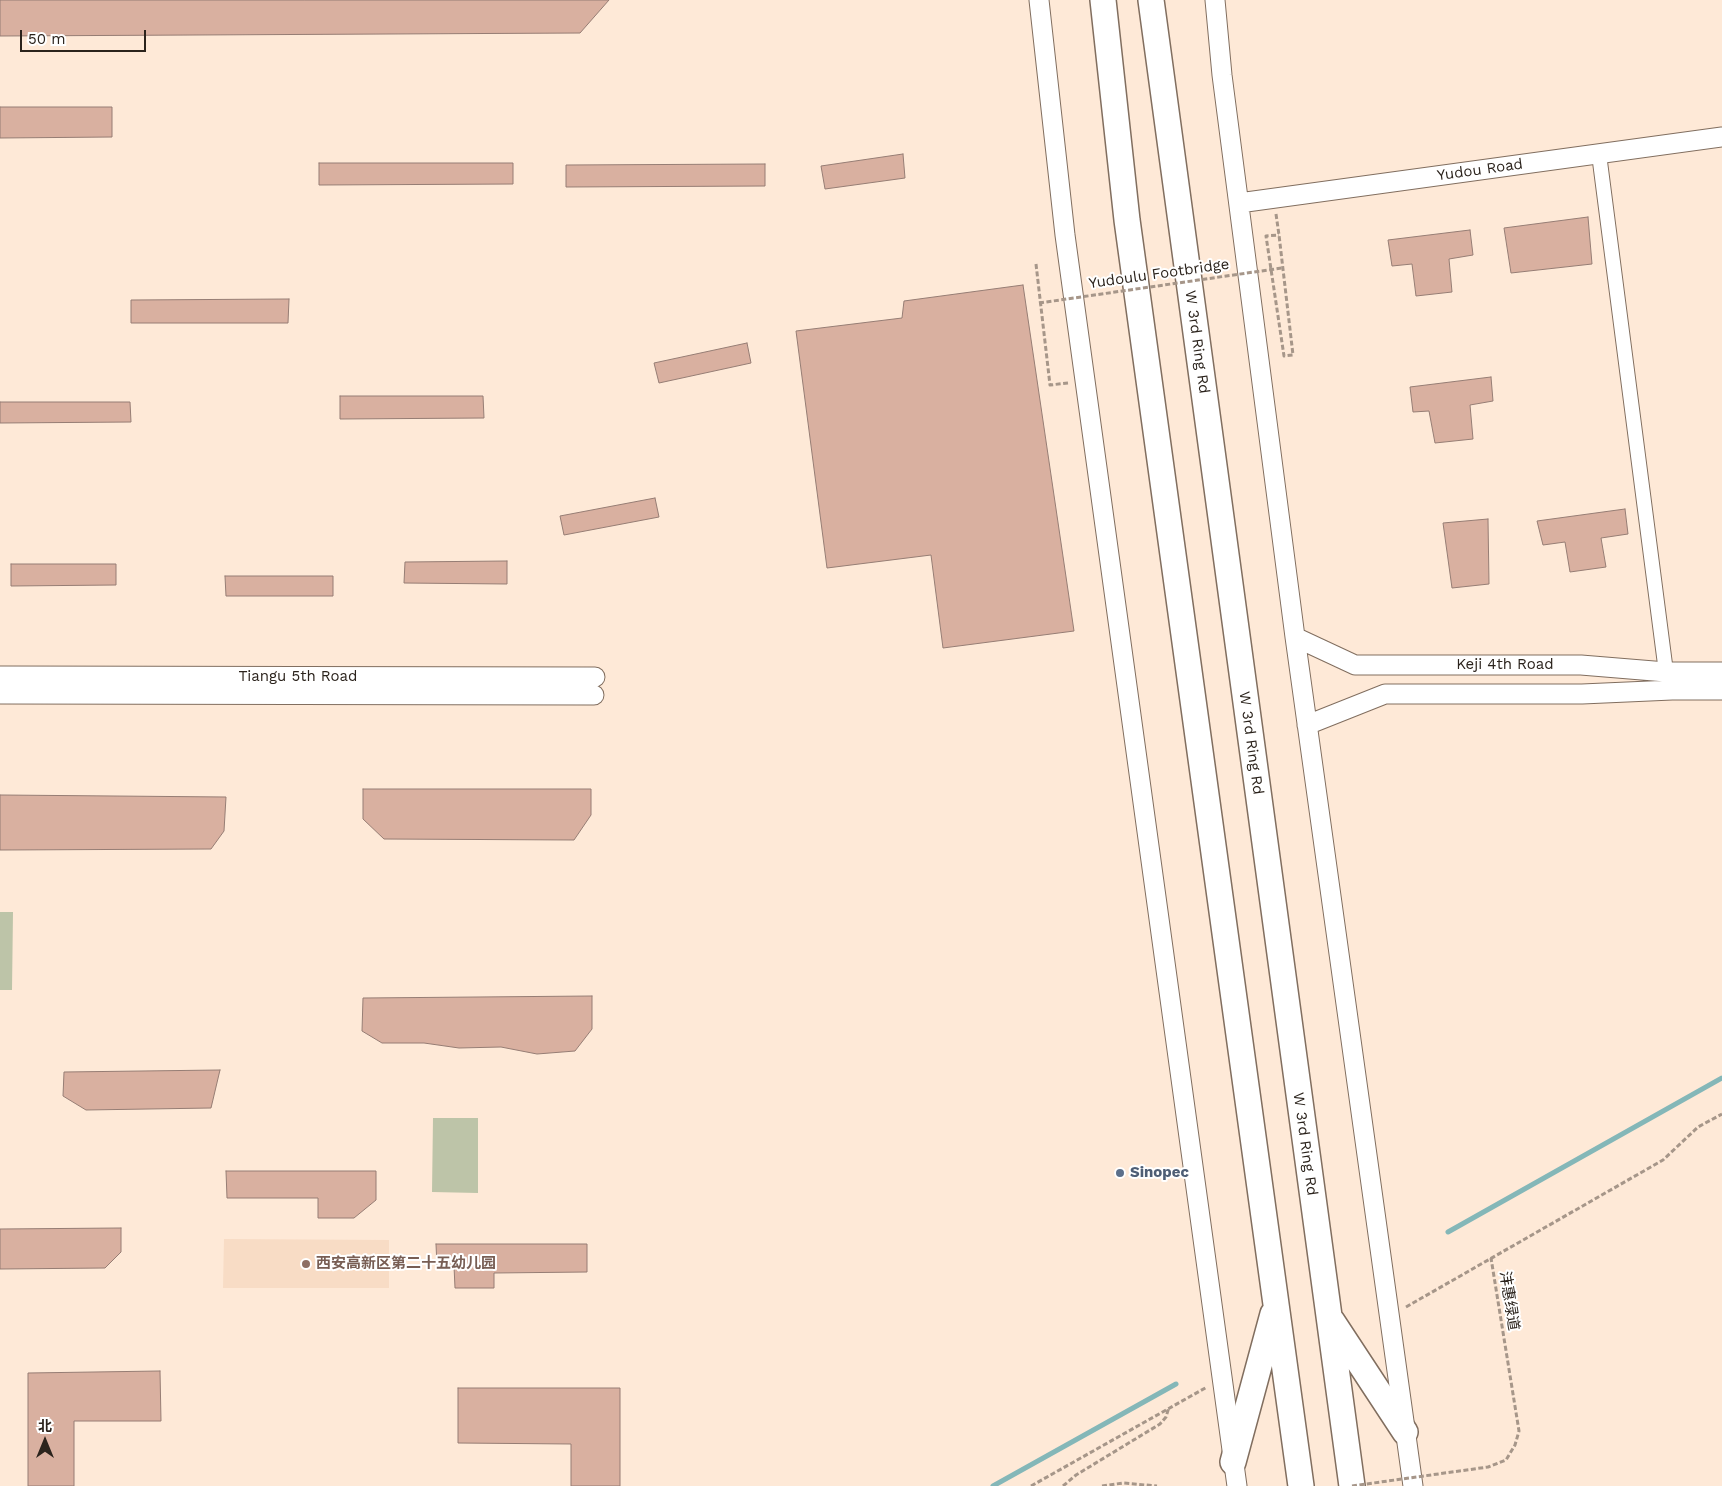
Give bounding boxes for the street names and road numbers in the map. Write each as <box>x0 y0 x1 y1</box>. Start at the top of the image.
street label: Yudou Road <box>1436 155 1524 185</box>
street label: Yudoulu Footbridge <box>1088 255 1230 293</box>
street label: W 3rd Ring Rd <box>1181 289 1213 395</box>
street label: Keji 4th Road <box>1456 656 1554 674</box>
street label: Tiangu 5th Road <box>239 668 357 686</box>
street label: W 3rd Ring Rd <box>1235 690 1267 796</box>
street label: W 3rd Ring Rd <box>1289 1091 1321 1197</box>
street label: 沣惠绿道 <box>1495 1270 1523 1332</box>

